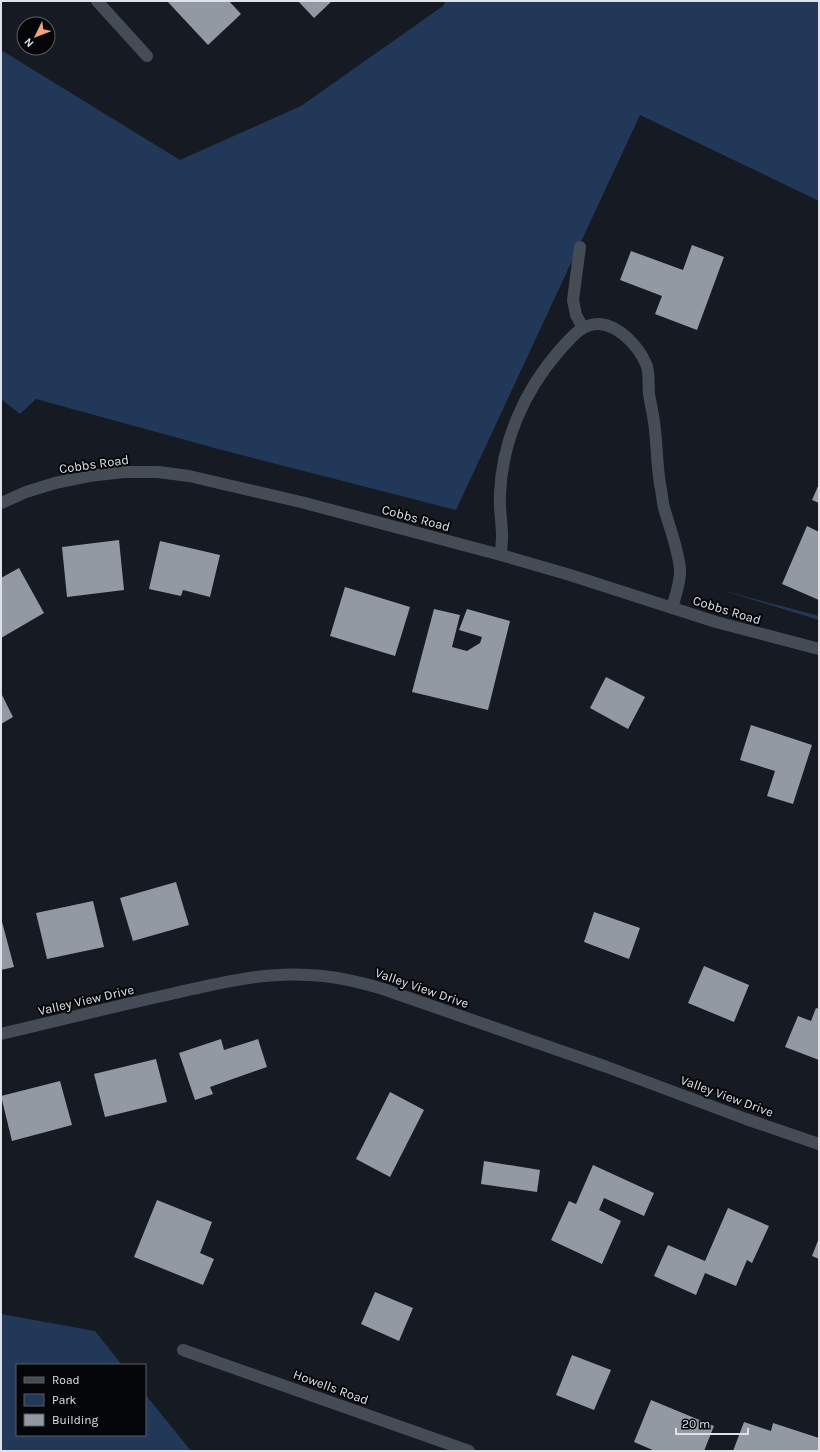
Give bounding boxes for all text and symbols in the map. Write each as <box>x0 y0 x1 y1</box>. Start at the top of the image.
north arrow <box>16 16 56 56</box>
text: N <box>22 35 36 50</box>
street label: Cobbs Road <box>58 452 130 476</box>
street label: Cobbs Road <box>380 502 452 534</box>
street label: Cobbs Road <box>691 593 763 627</box>
street label: Valley View Drive <box>373 965 471 1011</box>
street label: Valley View Drive <box>37 982 136 1018</box>
street label: Valley View Drive <box>678 1072 776 1120</box>
legend <box>16 1364 146 1436</box>
street label: Howells Road <box>291 1366 371 1408</box>
text: Road <box>52 1373 80 1387</box>
text: Park <box>52 1393 77 1407</box>
scale bar <box>676 1410 748 1436</box>
text: Building <box>52 1413 99 1427</box>
text: 20 m <box>682 1417 710 1431</box>

